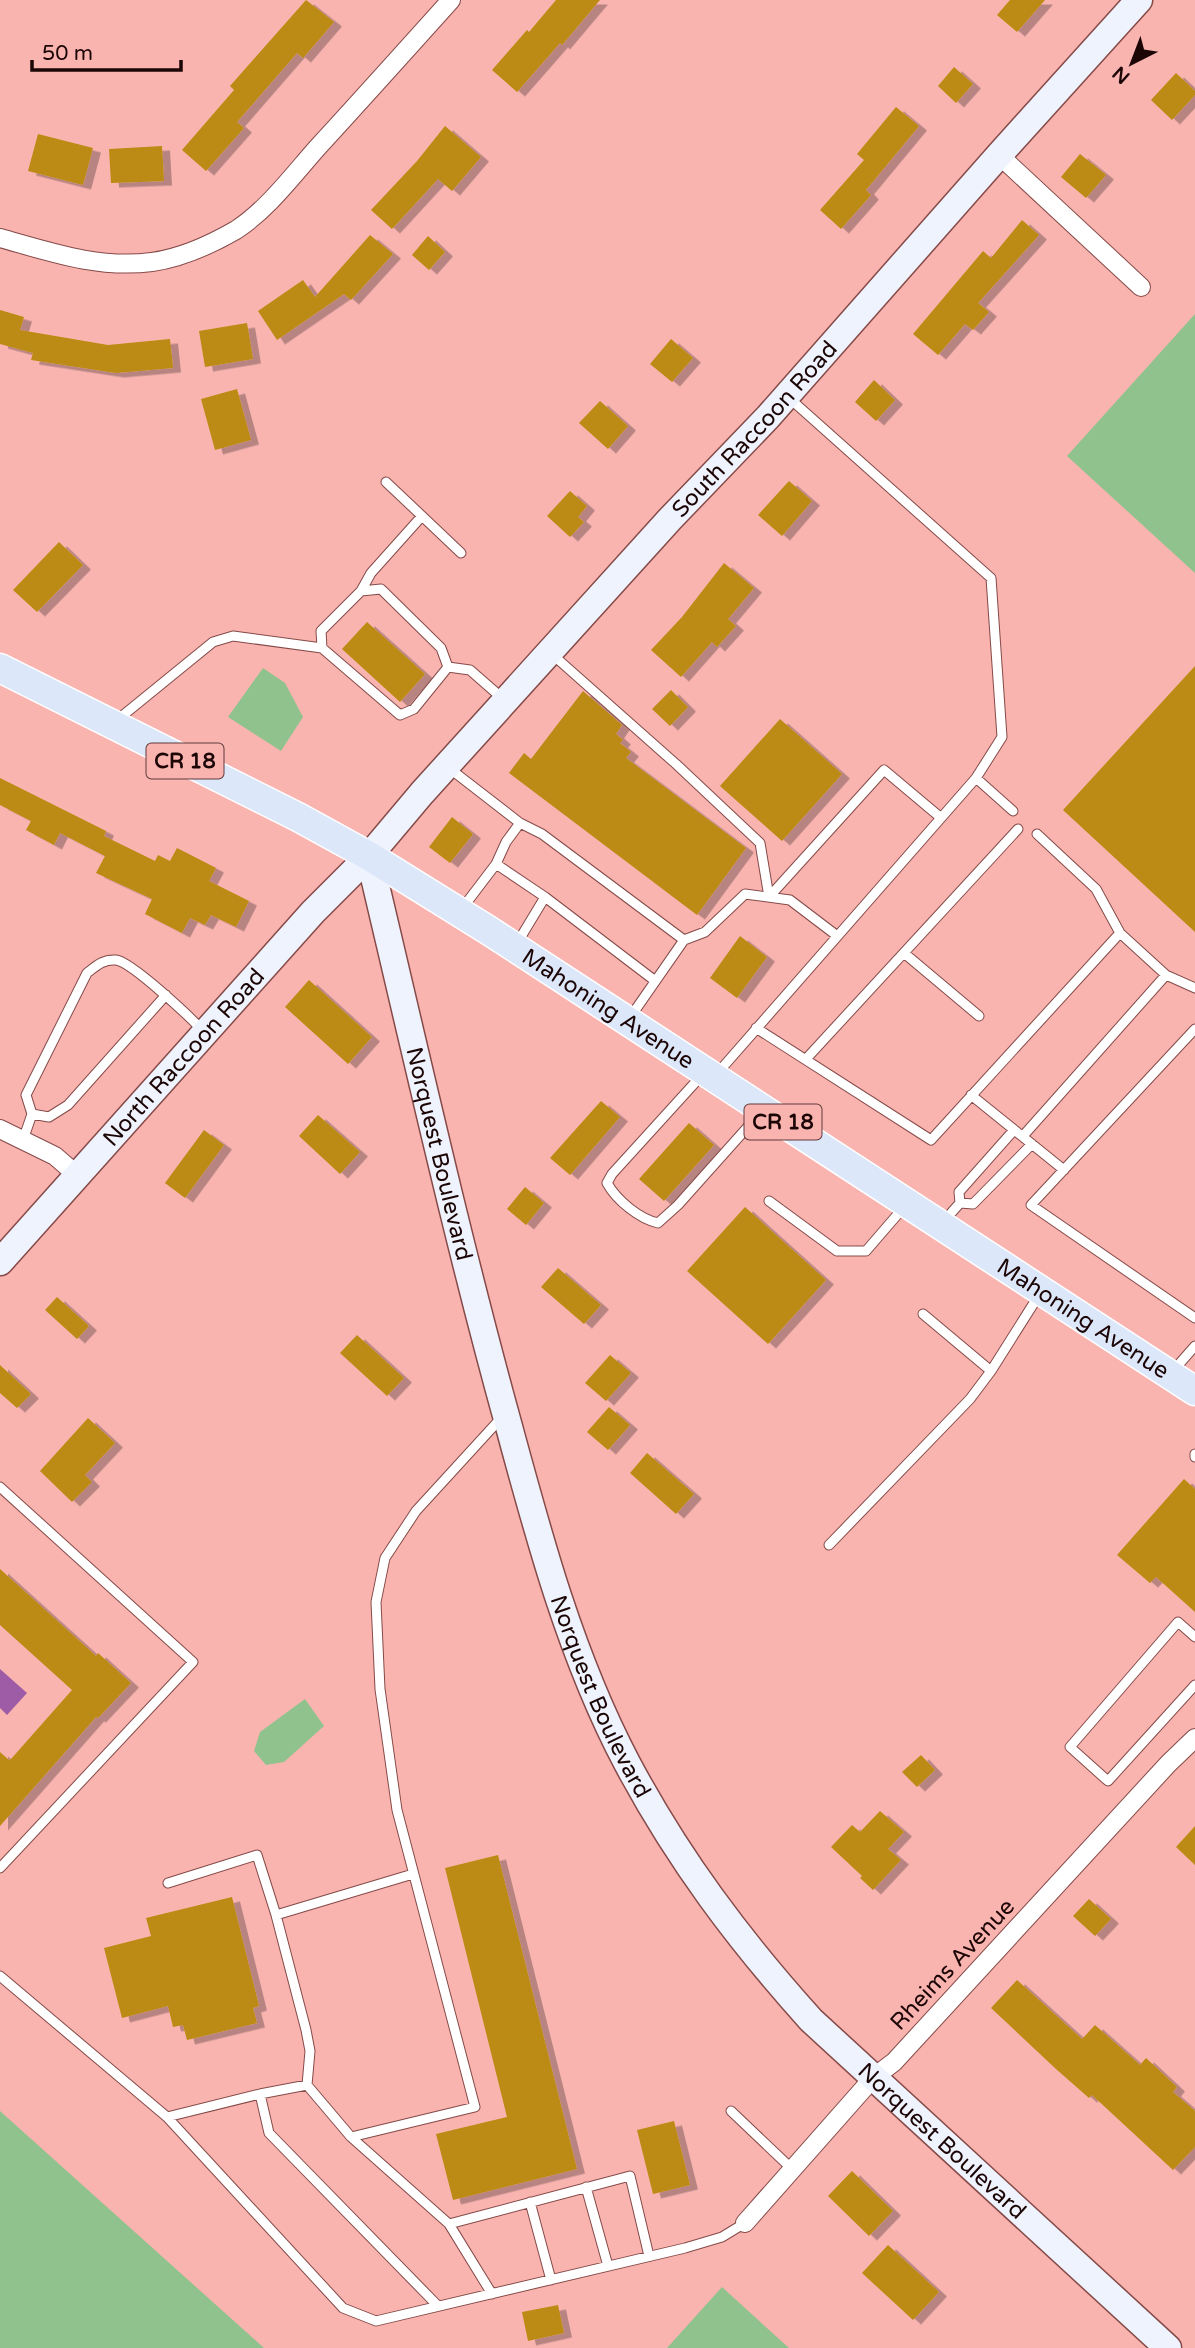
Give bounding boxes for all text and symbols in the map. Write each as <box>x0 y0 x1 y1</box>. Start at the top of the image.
scale bar <box>32 28 180 72</box>
north arrow <box>1097 28 1167 98</box>
text: 50 m <box>42 41 93 66</box>
text: N <box>1108 62 1134 88</box>
street label: South Raccoon Road <box>666 336 843 524</box>
road number: CR 18 <box>146 744 224 778</box>
street label: Mahoning Avenue <box>516 943 699 1076</box>
street label: North Raccoon Road <box>97 963 271 1152</box>
street label: Norquest Boulevard <box>399 1045 478 1264</box>
road number: CR 18 <box>744 1104 822 1140</box>
street label: Mahoning Avenue <box>991 1253 1174 1385</box>
street label: Norquest Boulevard <box>544 1592 656 1803</box>
street label: Rheims Avenue <box>885 1893 1021 2036</box>
street label: Norquest Boulevard <box>852 2057 1031 2226</box>

